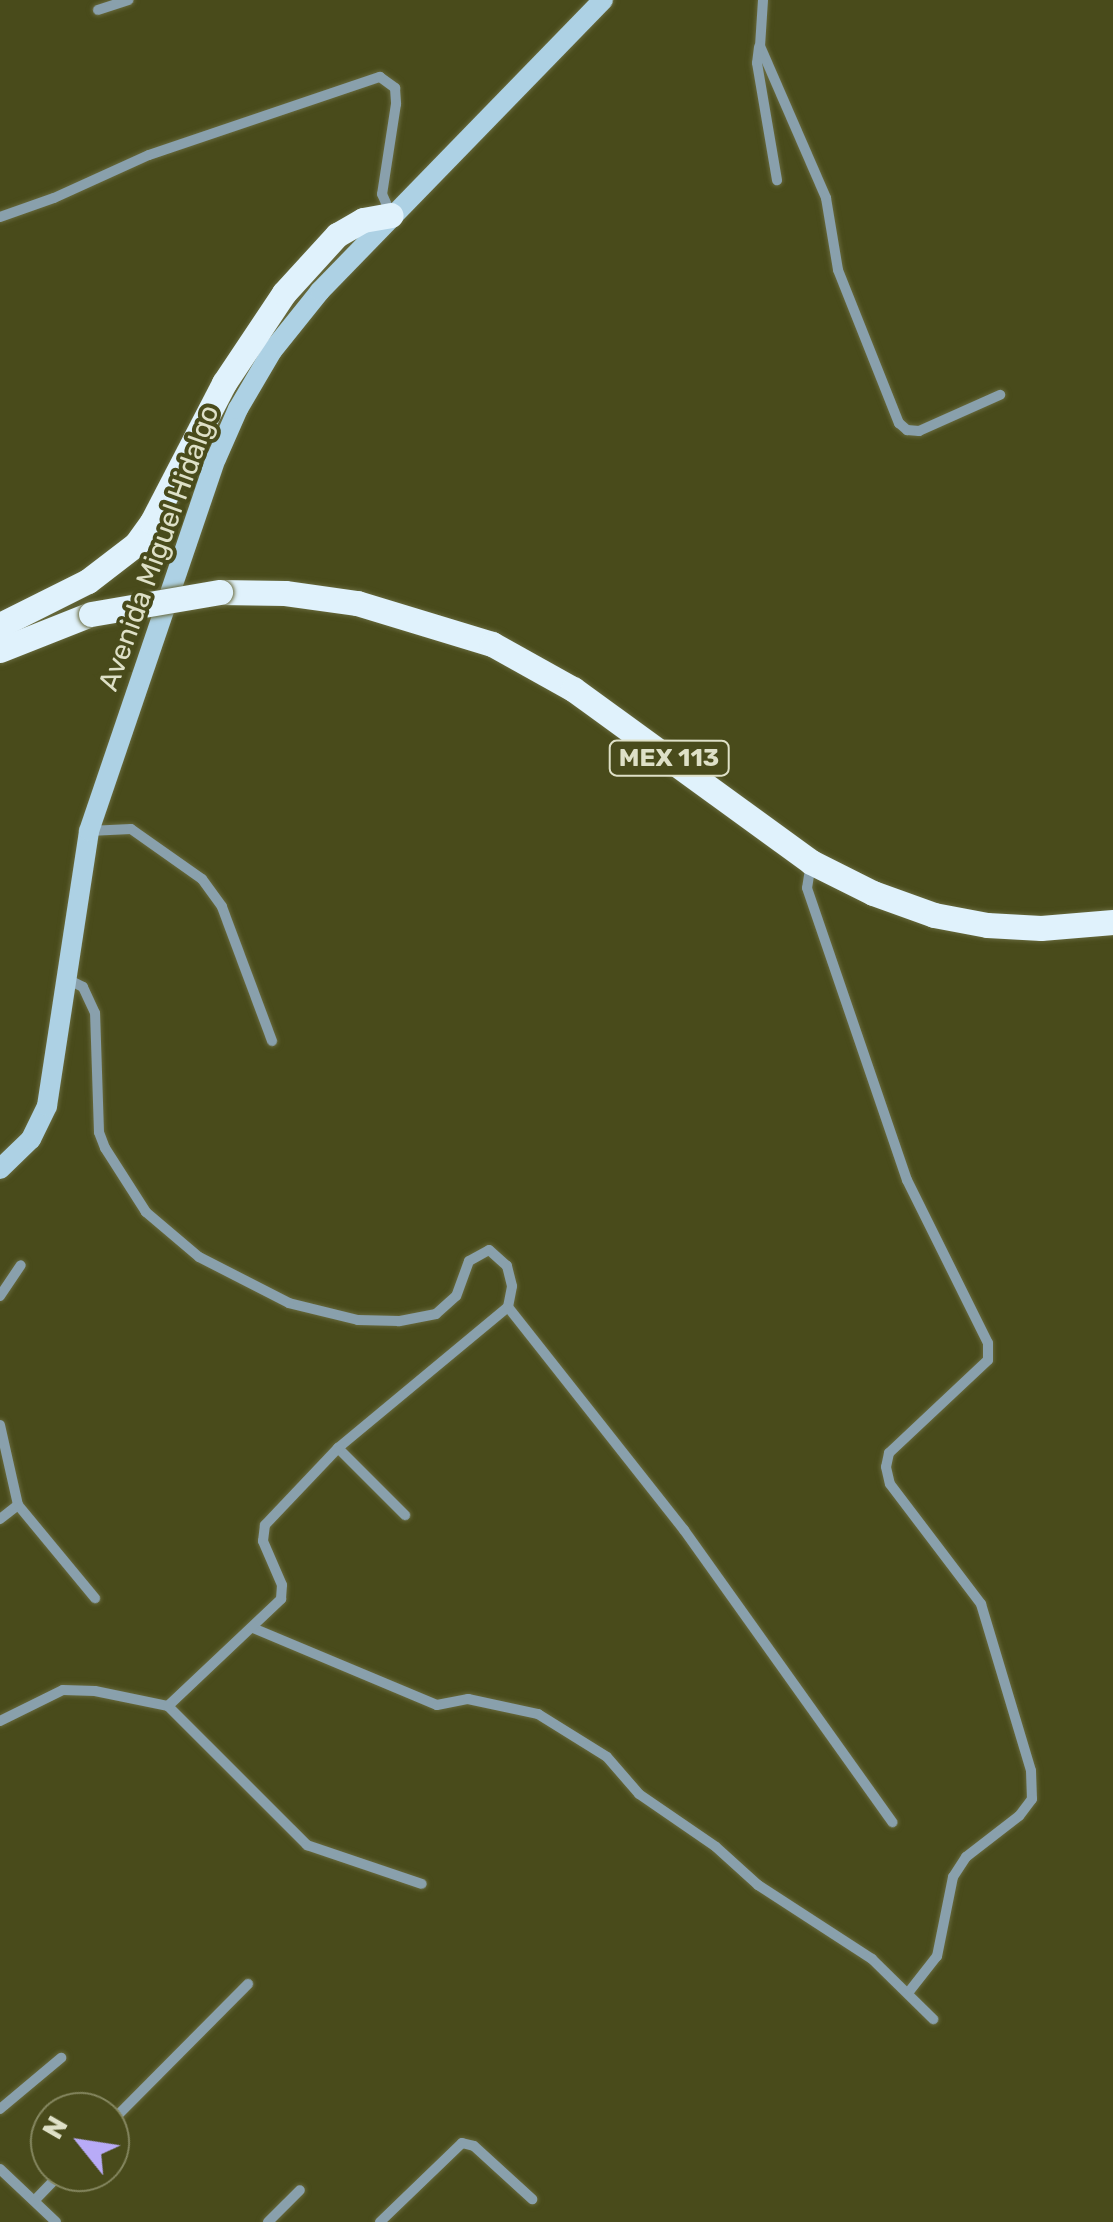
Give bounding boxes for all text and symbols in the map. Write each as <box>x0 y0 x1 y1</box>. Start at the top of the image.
street label: Avenida Miguel Hidalgo <box>92 401 226 695</box>
road number: MEX 113 <box>606 738 732 778</box>
north arrow <box>30 2092 130 2192</box>
text: N <box>36 2111 75 2145</box>

